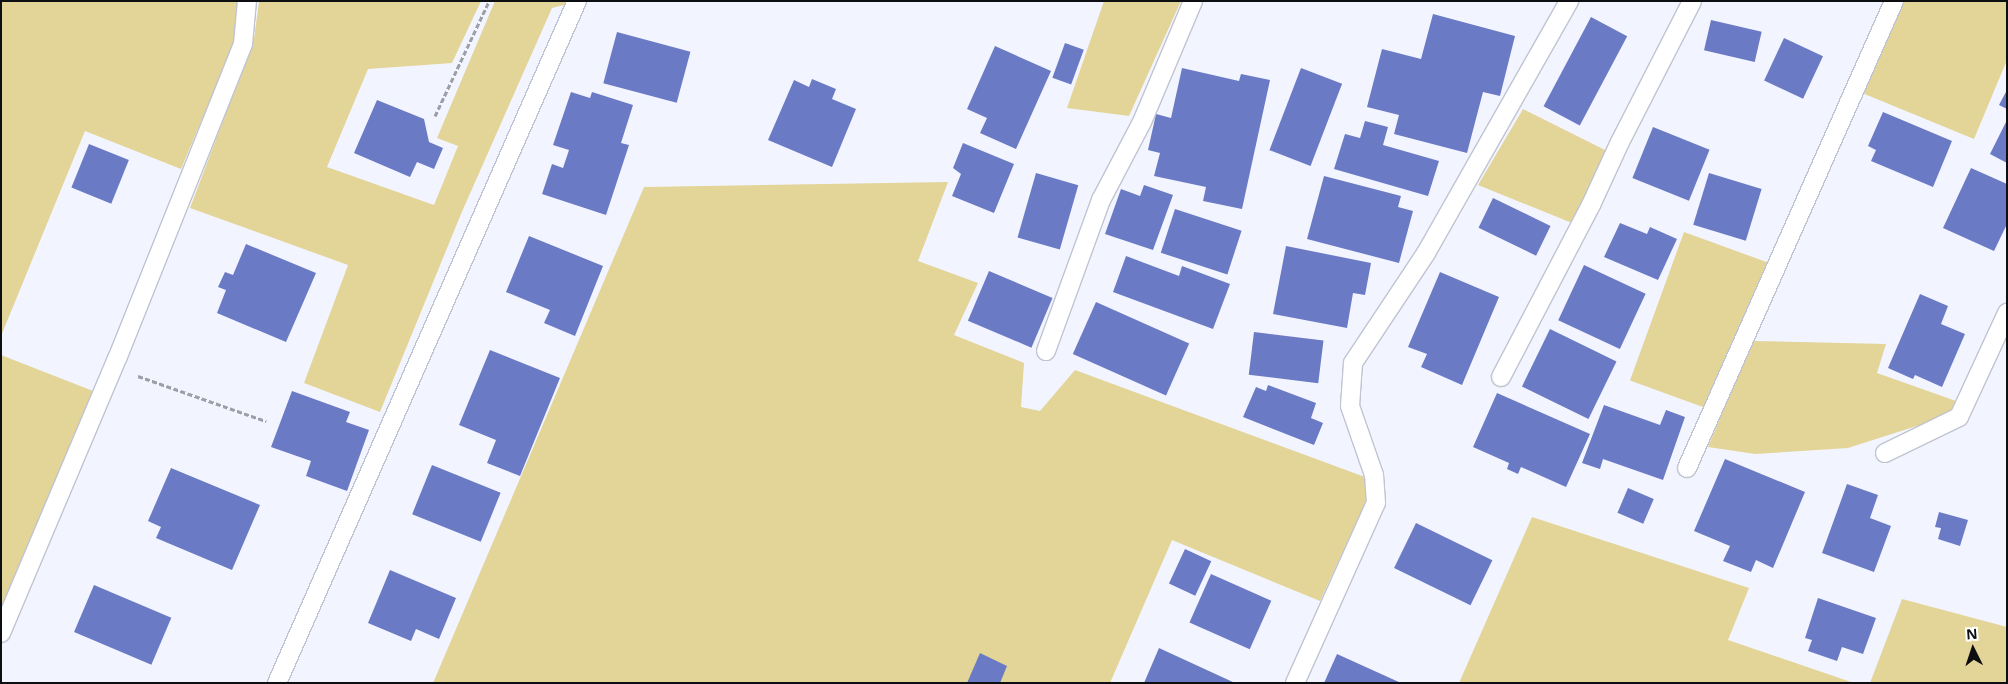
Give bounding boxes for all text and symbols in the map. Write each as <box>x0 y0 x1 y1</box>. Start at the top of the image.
north arrow <box>1948 624 1998 674</box>
text: N <box>1966 624 1978 643</box>

